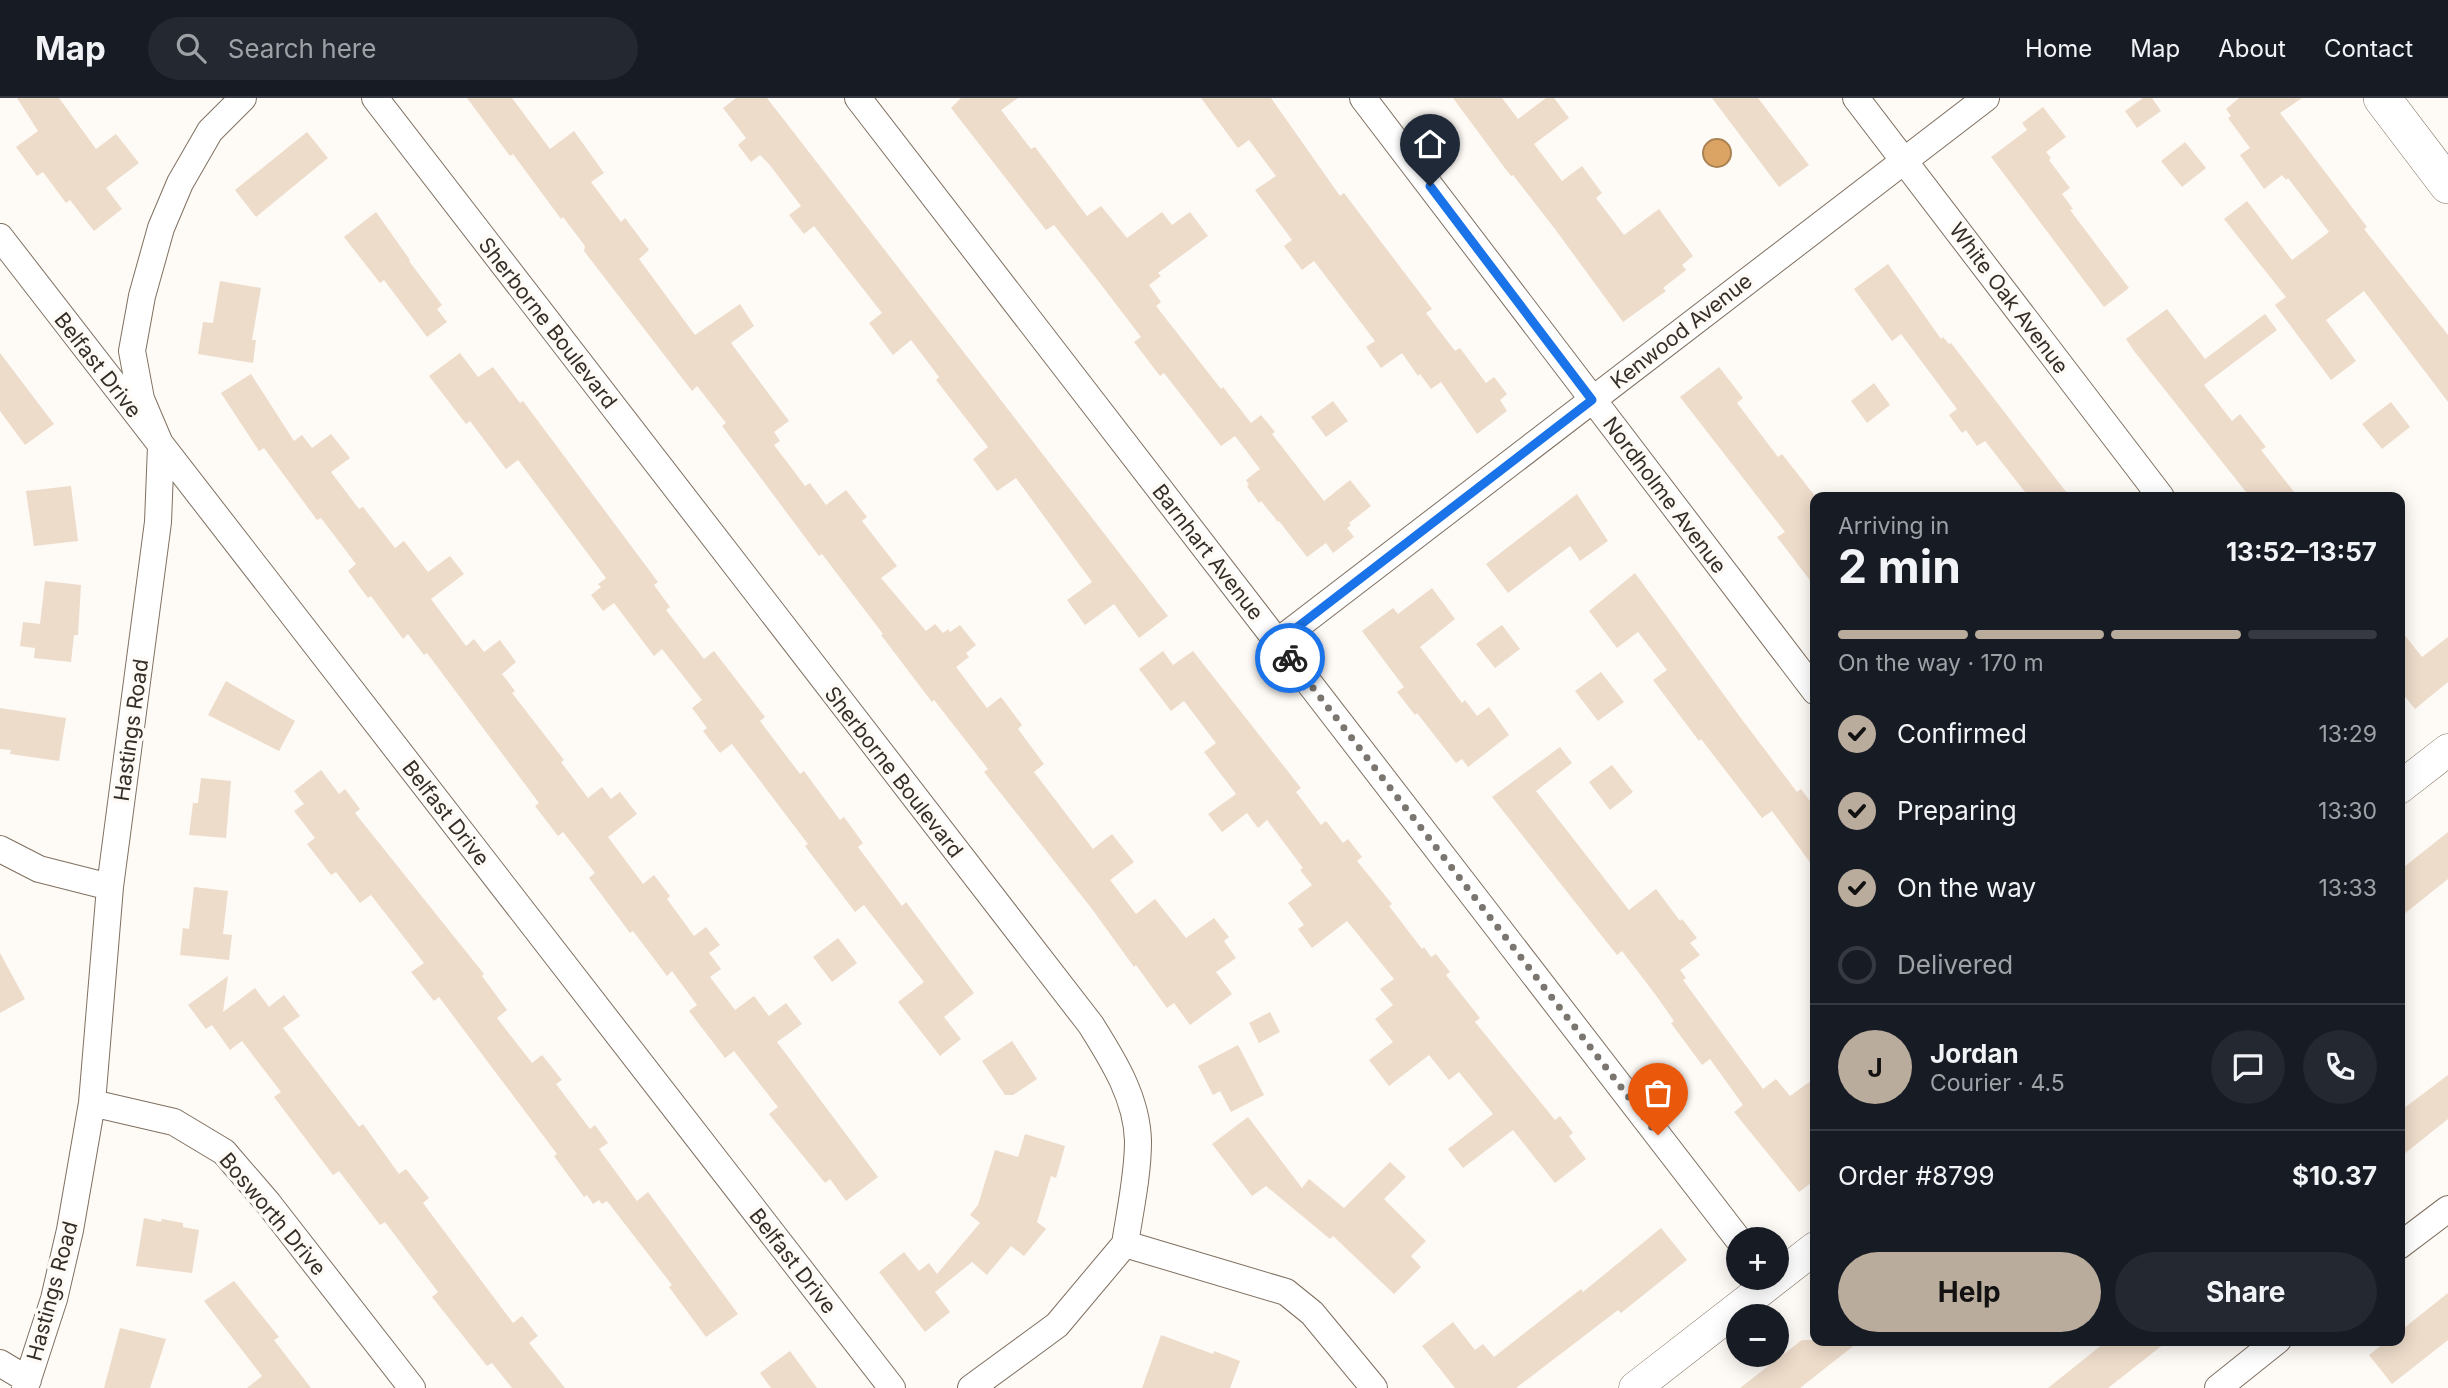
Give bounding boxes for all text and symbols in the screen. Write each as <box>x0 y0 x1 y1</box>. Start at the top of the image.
search box <box>148 17 638 80</box>
text: Map <box>35 28 106 68</box>
icon: search <box>172 29 210 67</box>
text: Search here <box>228 33 376 64</box>
text: Home <box>2025 34 2092 63</box>
text: Map <box>2130 34 2180 63</box>
text: About <box>2218 34 2286 63</box>
text: Contact <box>2324 34 2413 63</box>
pin <box>1400 114 1460 186</box>
icon: home <box>1411 125 1449 163</box>
street label: White Oak Avenue <box>1944 218 2074 378</box>
street label: Sherborne Boulevard <box>473 232 623 414</box>
street label: Kenwood Avenue <box>1605 268 1757 394</box>
street label: Belfast Drive <box>49 308 147 422</box>
street label: Nordholme Avenue <box>1598 412 1732 578</box>
street label: Barnhart Avenue <box>1147 479 1269 625</box>
text: Arriving in <box>1838 512 1949 540</box>
text: 13:52–13:57 <box>2226 536 2377 567</box>
text: 2 min <box>1838 538 1961 594</box>
courier <box>1255 623 1325 693</box>
icon: bike <box>1271 639 1309 677</box>
text: On the way · 170 m <box>1838 649 2044 677</box>
street label: Hastings Road <box>109 657 153 803</box>
street label: Sherborne Boulevard <box>819 681 969 863</box>
icon: check <box>1838 715 1876 753</box>
text: Confirmed <box>1897 718 2027 749</box>
text: 13:29 <box>2319 720 2377 748</box>
street label: Belfast Drive <box>397 756 495 870</box>
icon: check <box>1838 792 1876 830</box>
text: Preparing <box>1897 795 2017 826</box>
text: 13:30 <box>2318 797 2377 825</box>
icon: check <box>1838 869 1876 907</box>
text: On the way <box>1897 872 2036 903</box>
text: 13:33 <box>2318 874 2377 902</box>
text: Delivered <box>1897 949 2013 980</box>
button: chat <box>2211 1030 2285 1104</box>
button: phone <box>2303 1030 2377 1104</box>
text: Jordan <box>1930 1038 2019 1069</box>
text: J <box>1867 1052 1883 1083</box>
pin <box>1628 1063 1688 1135</box>
text: Courier · 4.5 <box>1930 1069 2065 1097</box>
icon: bag <box>1639 1074 1677 1112</box>
street label: Bosworth Drive <box>214 1148 332 1280</box>
text: Order #8799 <box>1838 1160 1995 1191</box>
text: $10.37 <box>2292 1160 2377 1191</box>
street label: Belfast Drive <box>744 1204 842 1318</box>
street label: Hastings Road <box>21 1219 83 1363</box>
map controls <box>1726 1227 1789 1367</box>
button: + <box>1726 1227 1789 1290</box>
button: Help <box>1838 1252 2101 1332</box>
button: Share <box>2115 1252 2377 1332</box>
button: − <box>1726 1304 1789 1367</box>

